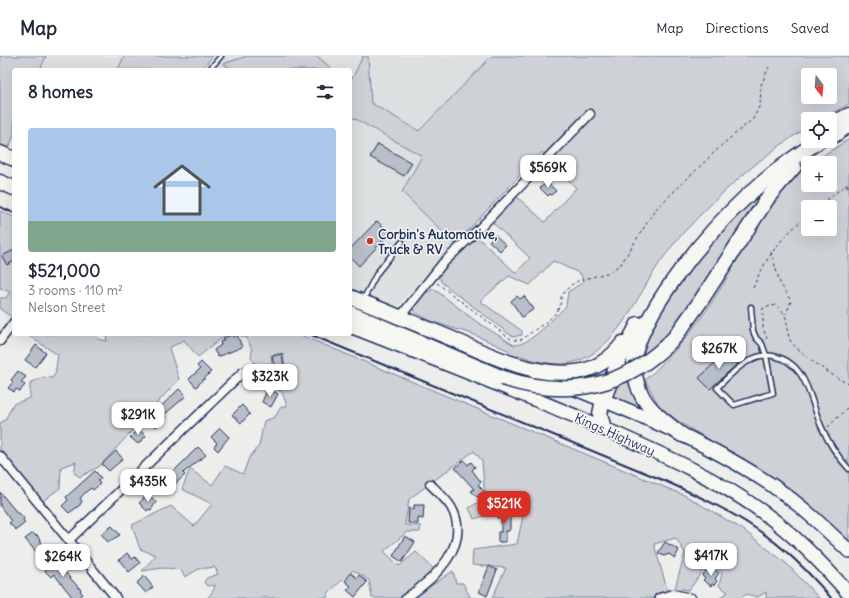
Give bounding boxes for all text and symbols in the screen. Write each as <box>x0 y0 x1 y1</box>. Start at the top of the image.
text: Map <box>20 16 57 40</box>
text: Map <box>656 19 683 37</box>
text: Directions <box>705 19 769 37</box>
text: Saved <box>791 19 829 37</box>
north arrow <box>801 68 837 104</box>
map controls <box>801 68 837 236</box>
text: 8 homes <box>28 81 93 103</box>
icon: filters <box>314 81 336 103</box>
button: locate <box>801 112 837 148</box>
icon: home <box>146 154 218 226</box>
pin: $569K <box>520 155 576 189</box>
button: + <box>801 156 837 192</box>
text: $569K <box>529 159 567 176</box>
button: − <box>801 200 837 236</box>
place label: Corbin's Automotive, Truck & RV <box>378 226 498 258</box>
marker: Corbin's Automotive, Truck & RV <box>365 236 375 246</box>
text: $521,000 <box>28 260 100 282</box>
text: 3 rooms · 110 m² <box>28 282 123 299</box>
text: Nelson Street <box>28 299 105 316</box>
pin: $267K <box>691 336 747 370</box>
text: $267K <box>701 340 737 357</box>
pin: $323K <box>242 364 298 398</box>
text: $323K <box>251 368 289 385</box>
pin: $291K <box>110 402 166 436</box>
text: $291K <box>121 406 156 423</box>
street label: Kings Highway <box>572 409 658 460</box>
pin: $435K <box>120 469 176 503</box>
text: $435K <box>129 473 167 490</box>
pin: $521K <box>476 491 532 525</box>
text: $521K <box>487 495 522 512</box>
pin: $417K <box>683 543 739 577</box>
pin: $264K <box>35 544 91 578</box>
text: $417K <box>694 547 728 564</box>
text: $264K <box>44 548 82 565</box>

